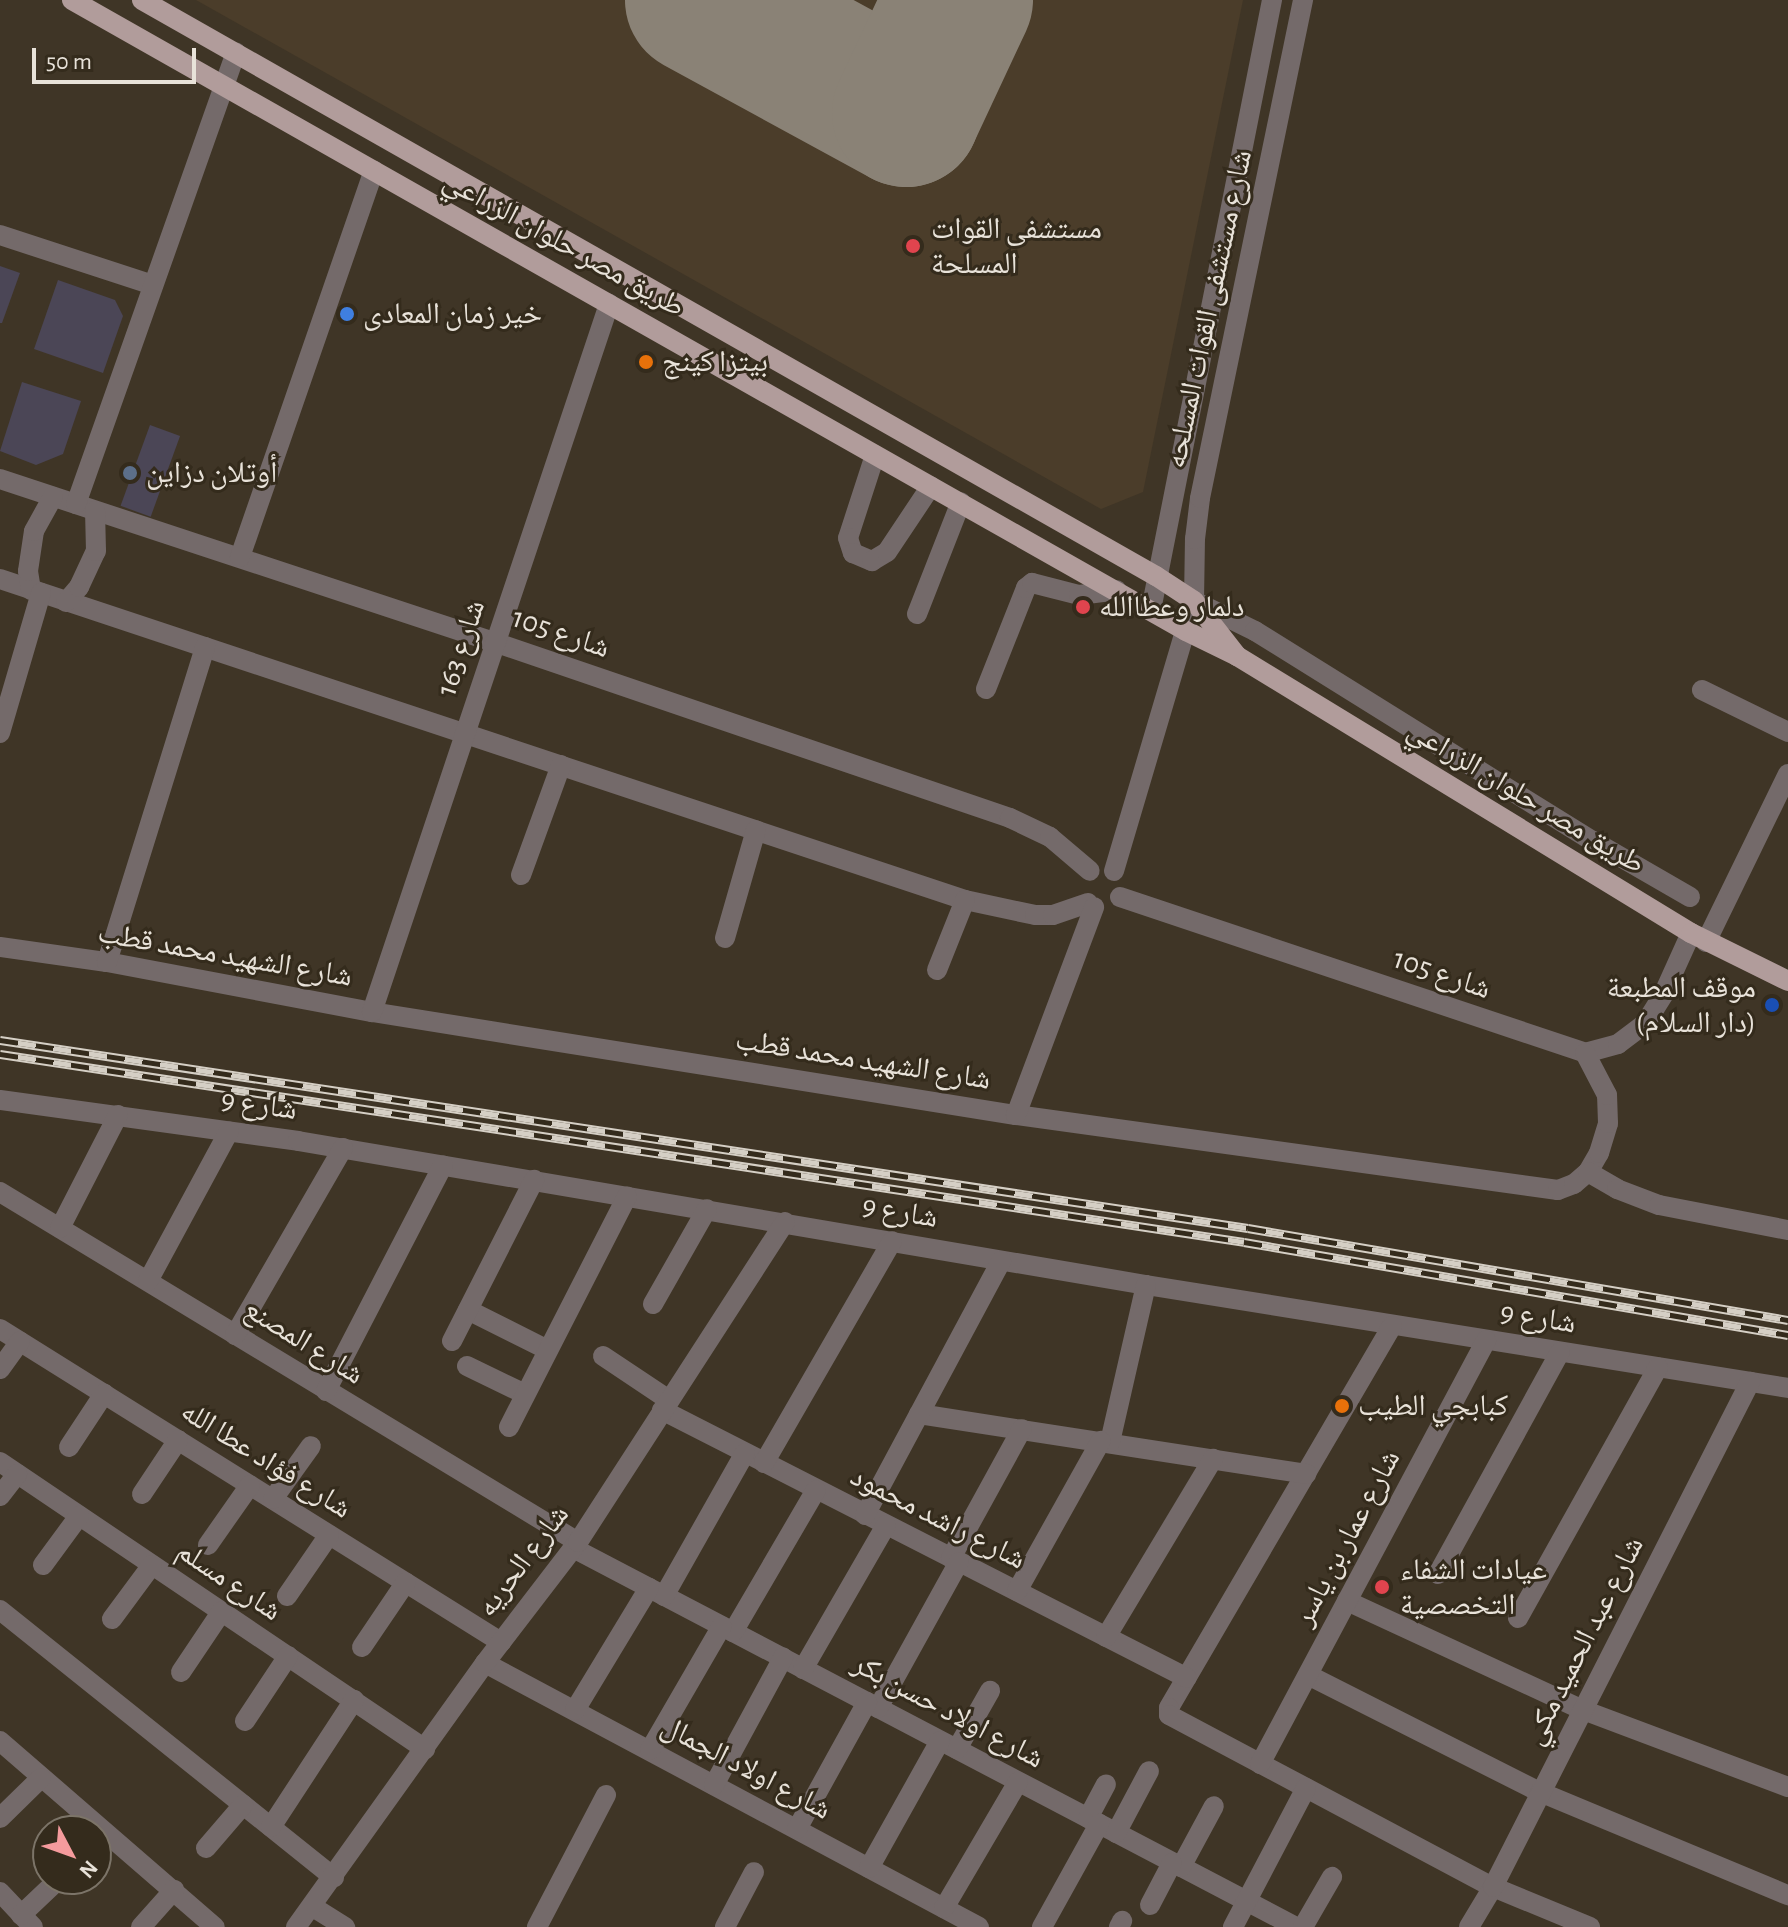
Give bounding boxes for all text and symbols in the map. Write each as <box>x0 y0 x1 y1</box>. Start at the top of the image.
scale bar <box>36 32 200 82</box>
text: 50 m <box>46 50 92 74</box>
street label: شارع مستشفى القوات المسلحه <box>1158 147 1260 471</box>
street label: طريق مصر حلوان الزراعي <box>437 163 691 325</box>
place label: مستشفى القوات المسلحة <box>931 211 1102 282</box>
marker: مستشفى القوات المسلحة <box>902 235 924 257</box>
place label: خير زمان المعادى <box>363 296 542 332</box>
marker: خير زمان المعادى <box>338 305 356 323</box>
place label: بيتزا كينج <box>662 344 768 380</box>
marker: بيتزا كينج <box>637 353 655 371</box>
place label: أوتلان دزاين <box>146 455 277 491</box>
marker: أوتلان دزاين <box>121 464 139 482</box>
place label: دلمار وعطاالله <box>1099 589 1244 625</box>
street label: شارع 163 <box>429 595 493 701</box>
marker: دلمار وعطاالله <box>1074 598 1092 616</box>
street label: شارع 105 <box>508 600 614 666</box>
street label: طريق مصر حلوان الزراعي <box>1401 712 1651 882</box>
street label: شارع الشهيد محمد قطب <box>95 915 355 995</box>
street label: شارع 105 <box>1389 941 1495 1007</box>
place label: موقف المطبعة (دار السلام) <box>1607 970 1756 1040</box>
marker: موقف المطبعة (دار السلام) <box>1763 996 1781 1014</box>
street label: شارع الشهيد محمد قطب <box>733 1022 993 1098</box>
street label: شارع 9 <box>219 1082 299 1128</box>
street label: شارع 9 <box>859 1188 941 1236</box>
street label: شارع المصنع <box>238 1291 370 1393</box>
street label: شارع 9 <box>1498 1294 1578 1342</box>
place label: كبابجي الطيب <box>1358 1388 1508 1424</box>
street label: شارع فؤاد عطا الله <box>174 1393 358 1527</box>
marker: كبابجي الطيب <box>1333 1397 1351 1415</box>
street label: شارع عمار بن ياسر <box>1286 1444 1408 1632</box>
street label: شارع راشد محمود <box>844 1458 1032 1578</box>
street label: شارع الحريه <box>469 1498 577 1624</box>
street label: شارع عبد الحميد مكي <box>1516 1531 1652 1751</box>
street label: شارع مسلم <box>170 1533 288 1629</box>
place label: عيادات الشفاء التخصصية <box>1400 1552 1547 1622</box>
marker: عيادات الشفاء التخصصية <box>1371 1576 1393 1598</box>
street label: شارع اولاد حسن بكر <box>846 1645 1050 1777</box>
street label: شارع اولاد الجمال <box>655 1708 837 1828</box>
north arrow <box>32 1815 112 1895</box>
text: N <box>75 1856 102 1882</box>

